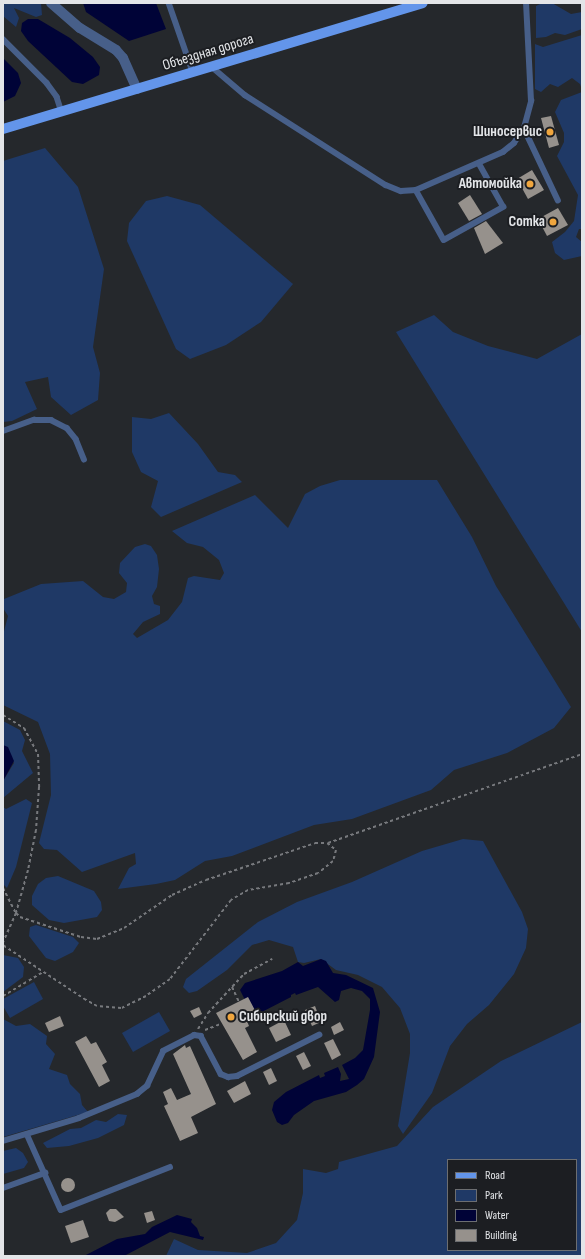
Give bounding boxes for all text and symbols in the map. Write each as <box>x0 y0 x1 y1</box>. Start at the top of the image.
street label: Объездная дорога <box>160 30 256 74</box>
place label: Шиносервис <box>473 123 542 141</box>
marker: Шиносервис <box>545 127 555 137</box>
place label: Автомойка <box>459 175 522 193</box>
marker: Автомойка <box>525 179 535 189</box>
place label: Сотка <box>509 213 545 231</box>
marker: Сотка <box>548 217 558 227</box>
place label: Сибирский двор <box>239 1008 327 1026</box>
marker: Сибирский двор <box>226 1012 236 1022</box>
legend <box>447 1159 577 1251</box>
text: Road <box>485 1168 505 1183</box>
text: Park <box>485 1188 503 1203</box>
text: Water <box>485 1208 509 1223</box>
text: Building <box>485 1228 517 1243</box>

